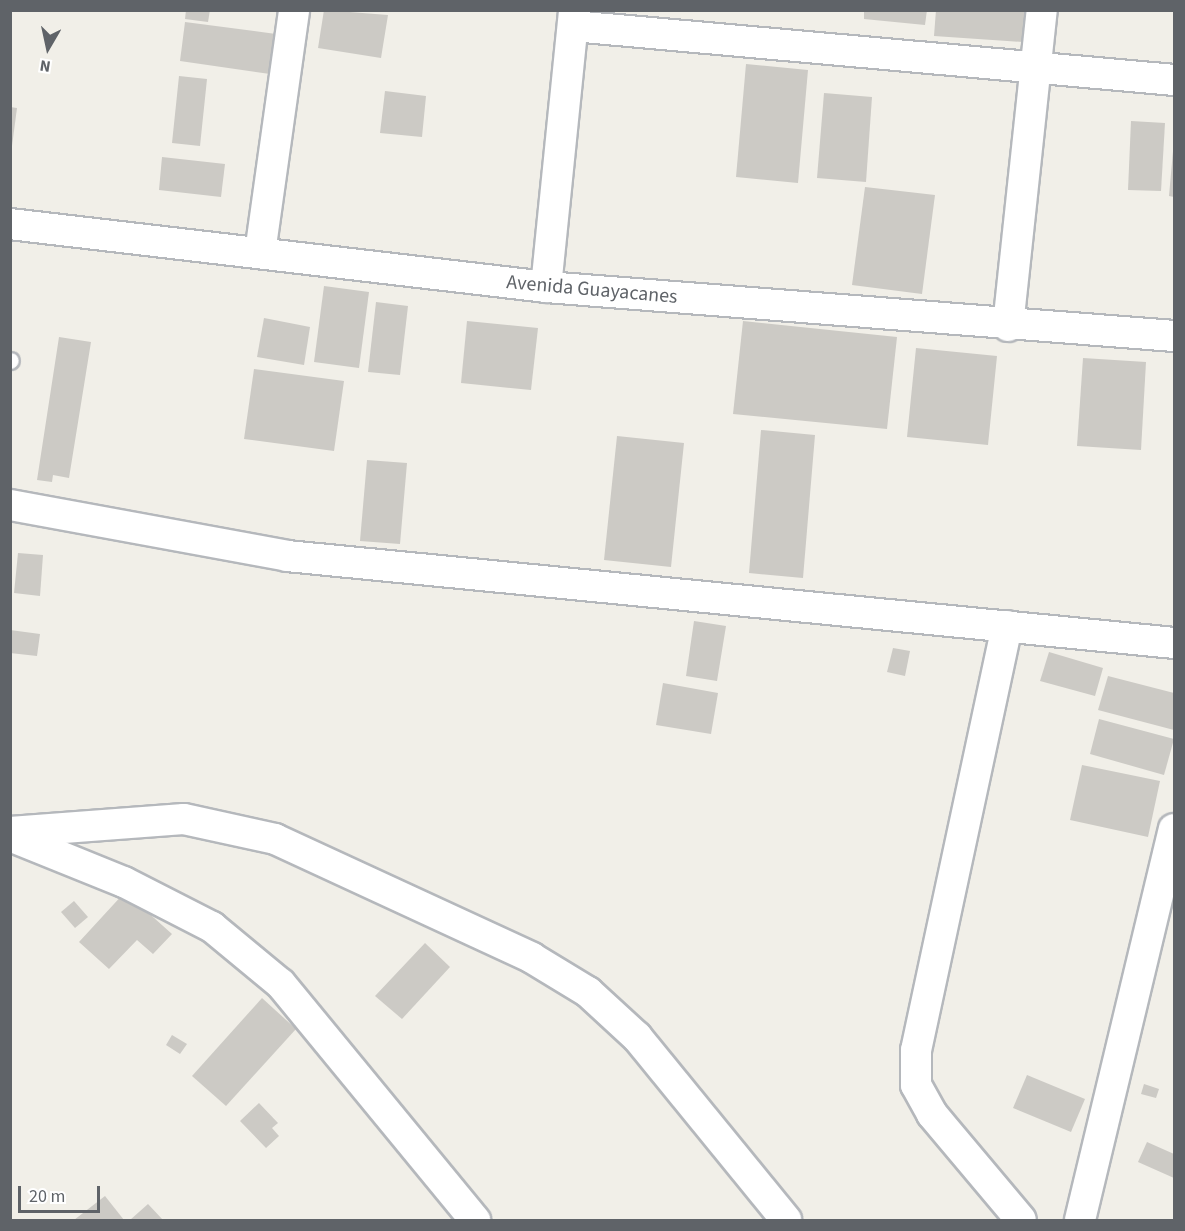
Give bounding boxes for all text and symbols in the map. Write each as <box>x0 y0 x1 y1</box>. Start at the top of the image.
north arrow <box>18 18 78 78</box>
text: N <box>38 54 52 77</box>
street label: Avenida Guayacanes <box>506 271 678 309</box>
scale bar <box>21 1174 104 1212</box>
text: 20 m <box>29 1184 65 1209</box>

